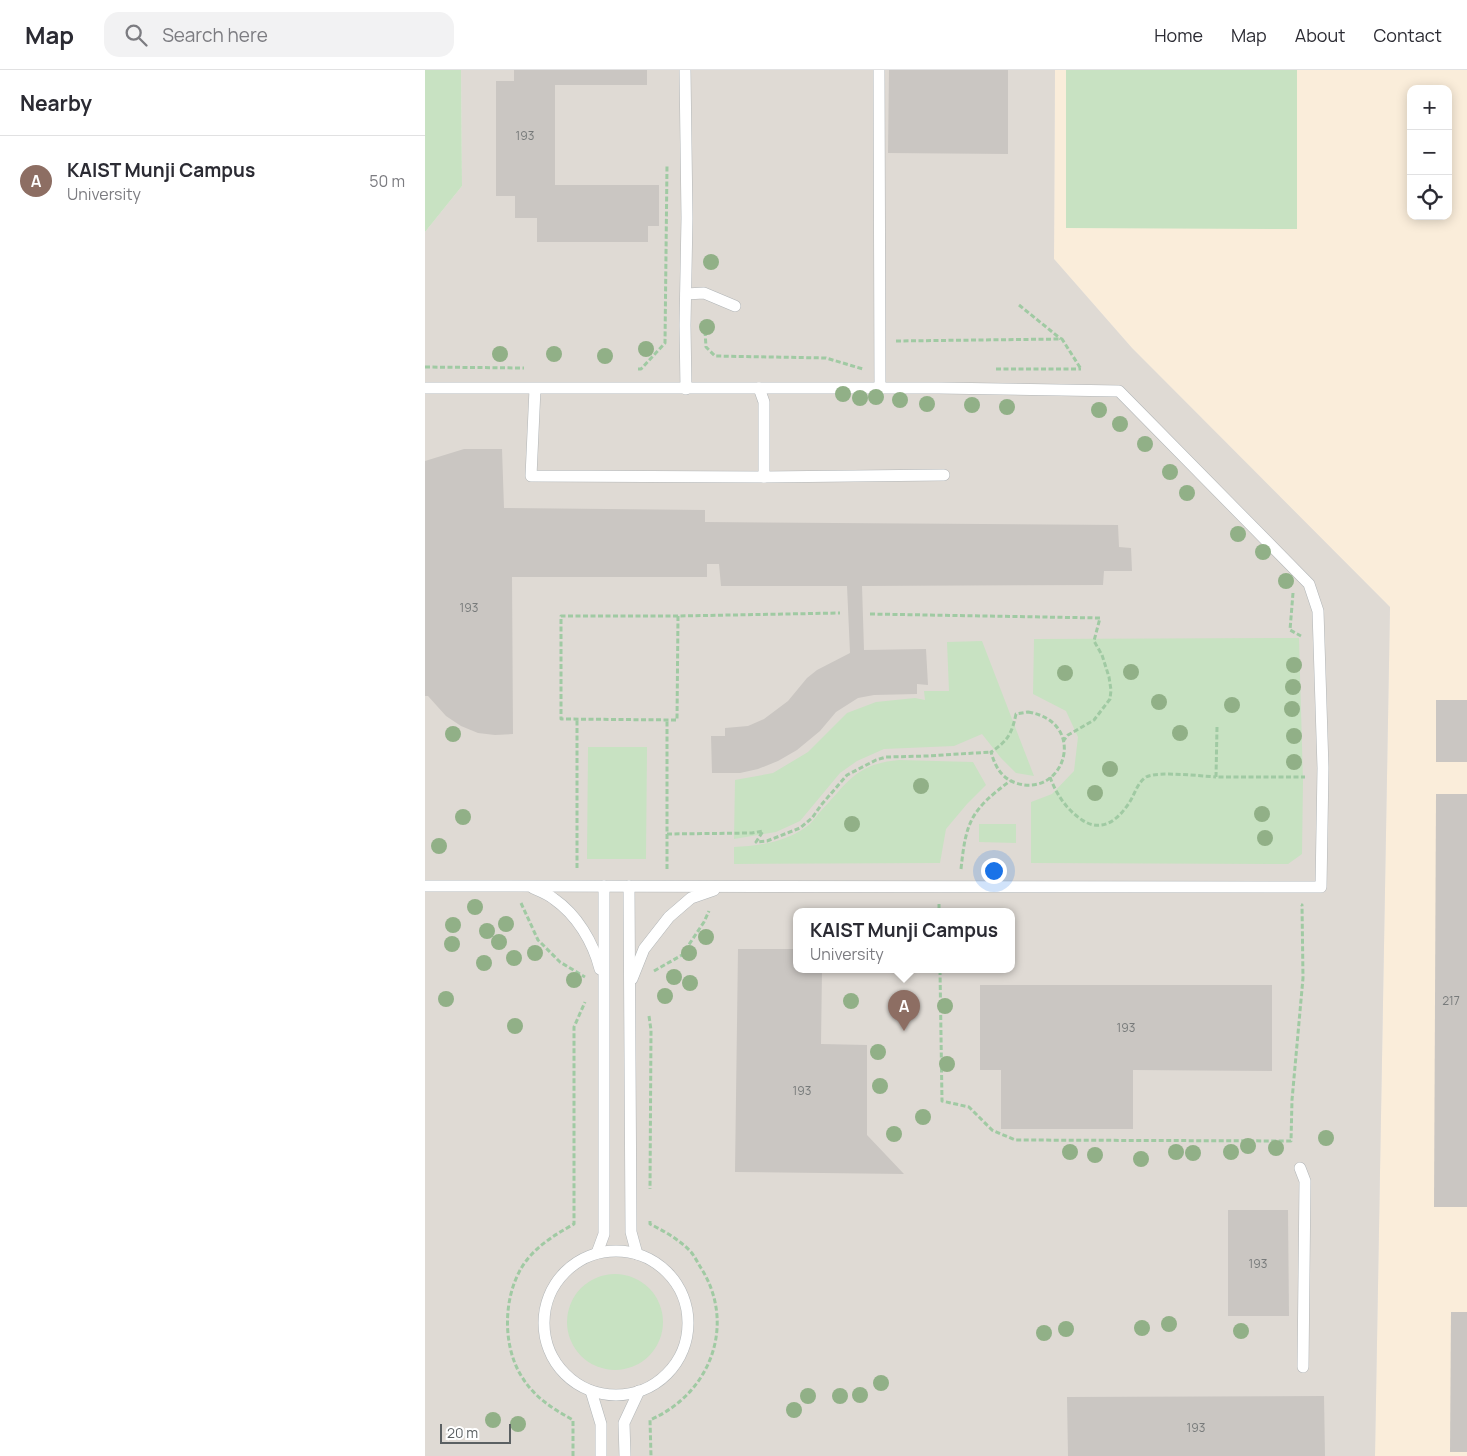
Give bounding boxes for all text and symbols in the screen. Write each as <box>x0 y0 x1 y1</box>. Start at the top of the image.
search box <box>104 12 454 57</box>
text: Map <box>25 18 74 51</box>
icon: search <box>122 21 150 49</box>
text: Search here <box>162 22 268 48</box>
text: Home <box>1154 23 1203 47</box>
text: Map <box>1231 23 1267 47</box>
text: About <box>1295 23 1345 47</box>
text: Contact <box>1373 23 1442 47</box>
map controls <box>1407 85 1452 220</box>
button: + <box>1407 85 1452 130</box>
text: Nearby <box>20 89 92 117</box>
house number: 193 <box>516 127 534 144</box>
button: − <box>1407 130 1452 175</box>
text: KAIST Munji Campus <box>67 157 255 183</box>
text: A <box>31 170 41 192</box>
text: 50 m <box>369 170 405 192</box>
button: locate <box>1407 175 1452 220</box>
text: University <box>67 183 141 205</box>
house number: 193 <box>460 599 478 616</box>
your location <box>981 858 1007 884</box>
popup <box>793 908 1015 973</box>
text: KAIST Munji Campus <box>810 917 998 943</box>
text: University <box>810 943 884 965</box>
pin: A <box>888 990 920 1031</box>
house number: 217 <box>1442 992 1460 1009</box>
house number: 193 <box>1117 1019 1135 1036</box>
house number: 193 <box>793 1082 811 1099</box>
house number: 193 <box>1249 1255 1267 1272</box>
house number: 193 <box>1187 1419 1205 1436</box>
scale bar <box>440 1421 511 1444</box>
text: 20 m <box>447 1423 478 1442</box>

